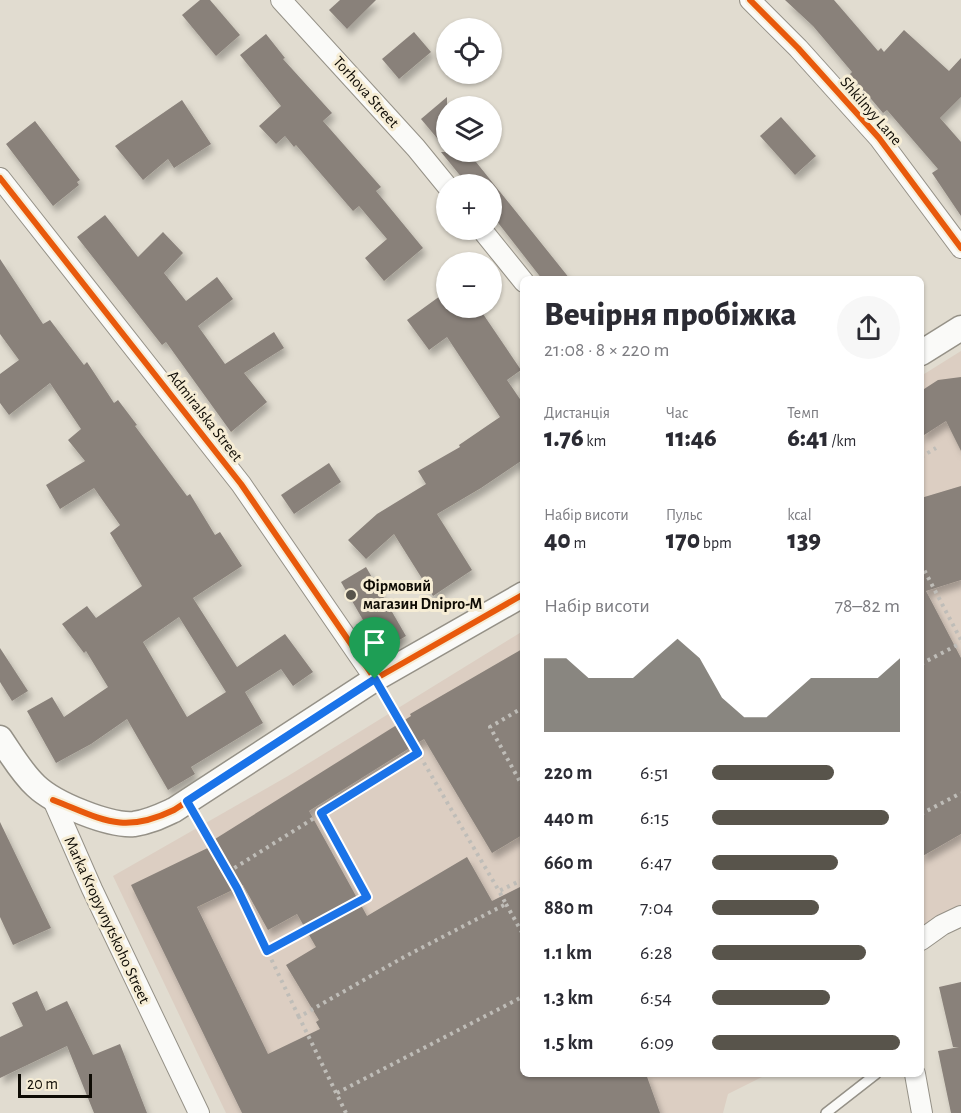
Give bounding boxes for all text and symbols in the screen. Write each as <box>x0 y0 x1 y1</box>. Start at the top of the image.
map controls <box>436 18 502 318</box>
button: locate <box>436 18 502 84</box>
street label: Torhova Street <box>330 53 402 131</box>
street label: Shkilnyy Lane <box>836 74 905 149</box>
button: layers <box>436 96 502 162</box>
button: + <box>436 174 502 240</box>
button: − <box>436 252 502 318</box>
button: share <box>837 296 900 359</box>
text: Вечірня пробіжка <box>544 299 796 332</box>
text: 21:08 · 8 × 220 m <box>544 340 670 360</box>
street label: Admiralska Street <box>165 367 245 465</box>
text: Дистанція <box>544 405 610 421</box>
text: Час <box>666 405 689 421</box>
text: Темп <box>787 405 819 421</box>
text: 1.76 <box>544 425 584 451</box>
text: 11:46 <box>666 425 717 451</box>
text: 6:41 <box>787 425 829 451</box>
text: km <box>584 433 606 449</box>
text: /km <box>829 433 856 449</box>
text: Набір висоти <box>544 507 629 523</box>
text: Пульс <box>666 507 703 523</box>
text: kcal <box>787 507 812 523</box>
text: 40 <box>544 527 571 553</box>
text: 170 <box>666 527 700 553</box>
text: 139 <box>787 527 821 553</box>
text: m <box>571 535 586 551</box>
text: bpm <box>700 535 732 551</box>
place label: Фірмовий магазин Dnipro-M <box>363 578 482 612</box>
marker: Фірмовий магазин Dnipro-M <box>344 588 358 602</box>
text: Набір висоти <box>544 596 650 616</box>
text: 78–82 m <box>835 596 900 616</box>
pin <box>349 617 400 679</box>
icon: arrive <box>358 626 391 659</box>
text: 220 m <box>544 763 592 783</box>
text: 6:51 <box>640 763 669 783</box>
text: 440 m <box>544 808 594 828</box>
text: 6:15 <box>640 808 669 828</box>
street label: Marka Kropyvnytskoho Street <box>60 834 153 1006</box>
text: 660 m <box>544 853 593 873</box>
text: 6:47 <box>640 853 672 873</box>
text: 880 m <box>544 898 593 918</box>
text: 7:04 <box>640 898 673 918</box>
text: 1.1 km <box>544 943 592 963</box>
text: 6:28 <box>640 943 673 963</box>
text: 1.3 km <box>544 988 593 1008</box>
text: 6:54 <box>640 988 672 1008</box>
text: 1.5 km <box>544 1033 593 1053</box>
text: 6:09 <box>640 1033 674 1053</box>
scale bar <box>18 1071 92 1098</box>
text: 20 m <box>27 1076 58 1092</box>

